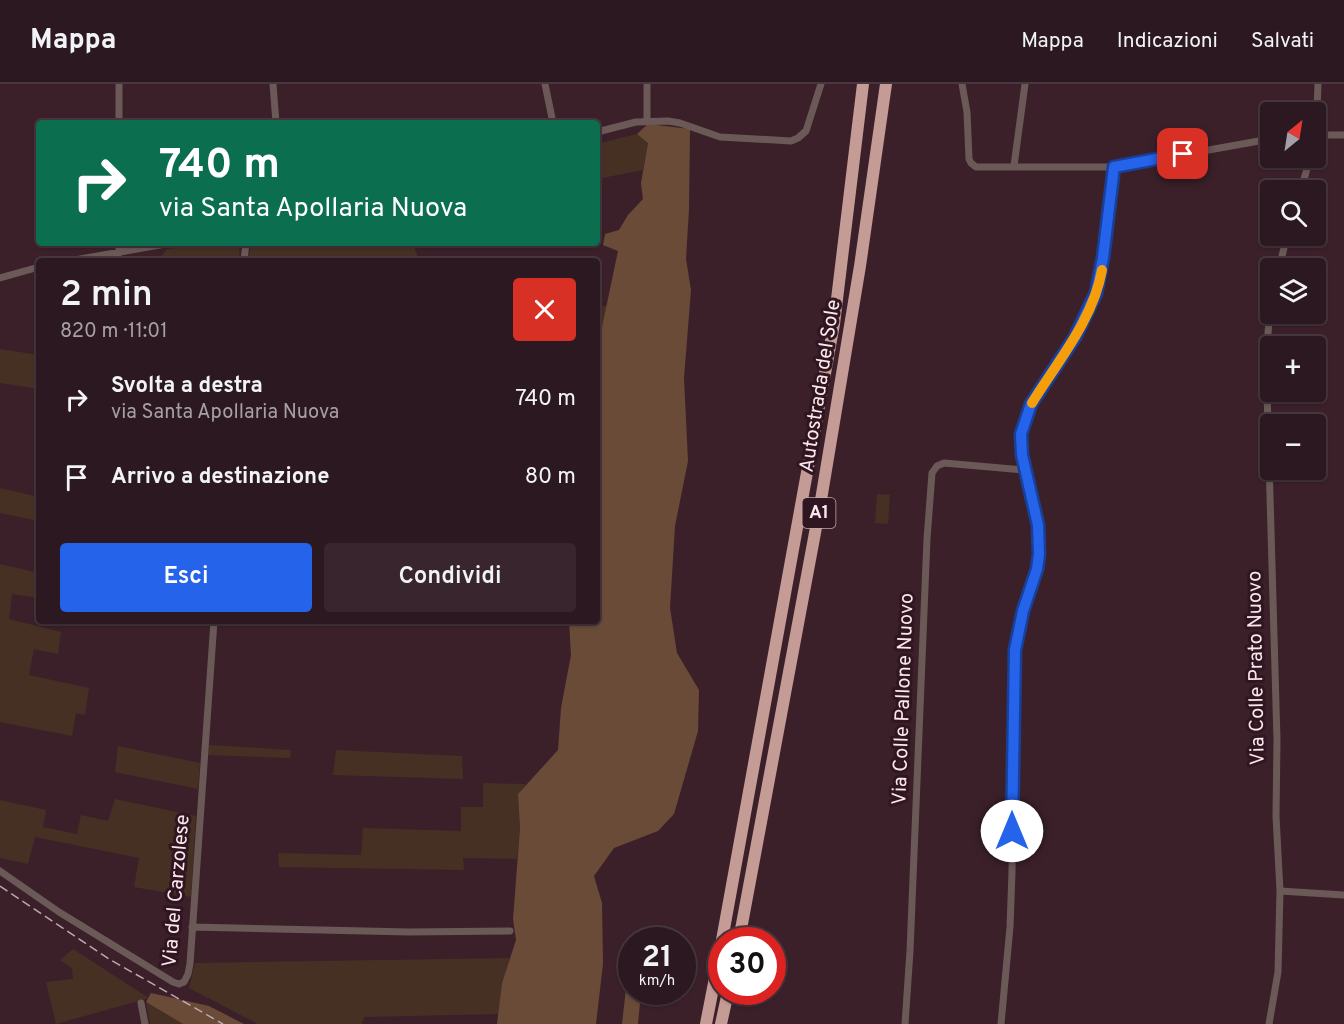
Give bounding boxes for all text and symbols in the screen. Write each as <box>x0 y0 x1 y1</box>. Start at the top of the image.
text: Mappa <box>30 23 116 59</box>
text: Mappa <box>1021 28 1084 55</box>
text: Indicazioni <box>1117 28 1218 55</box>
text: Salvati <box>1251 28 1314 55</box>
north arrow <box>1260 102 1326 168</box>
map controls <box>1260 102 1326 480</box>
pin <box>1157 128 1208 179</box>
icon: arrive <box>1166 137 1199 170</box>
text: 740 m <box>159 140 280 193</box>
icon: right <box>60 144 138 222</box>
button: search <box>1260 180 1326 246</box>
text: via Santa Apollaria Nuova <box>159 192 467 226</box>
button: layers <box>1260 258 1326 324</box>
text: 2 min <box>60 273 153 319</box>
button: close <box>513 278 576 341</box>
street label: Autostrada del Sole <box>795 298 847 474</box>
text: 820 m · 11:01 <box>60 319 168 345</box>
button: + <box>1260 336 1326 402</box>
text: Svolta a destra <box>111 373 263 400</box>
icon: right <box>60 383 93 416</box>
text: 740 m <box>515 386 576 413</box>
text: via Santa Apollaria Nuova <box>111 400 339 426</box>
button: − <box>1260 414 1326 480</box>
icon: arrive <box>60 461 93 494</box>
text: Arrivo a destinazione <box>111 464 329 491</box>
text: 80 m <box>525 464 576 491</box>
road number: A1 <box>802 498 836 528</box>
button: Esci <box>60 543 312 612</box>
button: Condividi <box>324 543 576 612</box>
street label: Via Colle Prato Nuovo <box>1242 570 1272 766</box>
street label: Via Colle Pallone Nuovo <box>887 592 921 806</box>
position arrow <box>980 799 1044 863</box>
street label: Via del Carzolese <box>157 813 197 969</box>
speed limit sign: 30 <box>708 927 786 1005</box>
text: 21 <box>642 940 672 977</box>
text: km/h <box>639 972 675 991</box>

